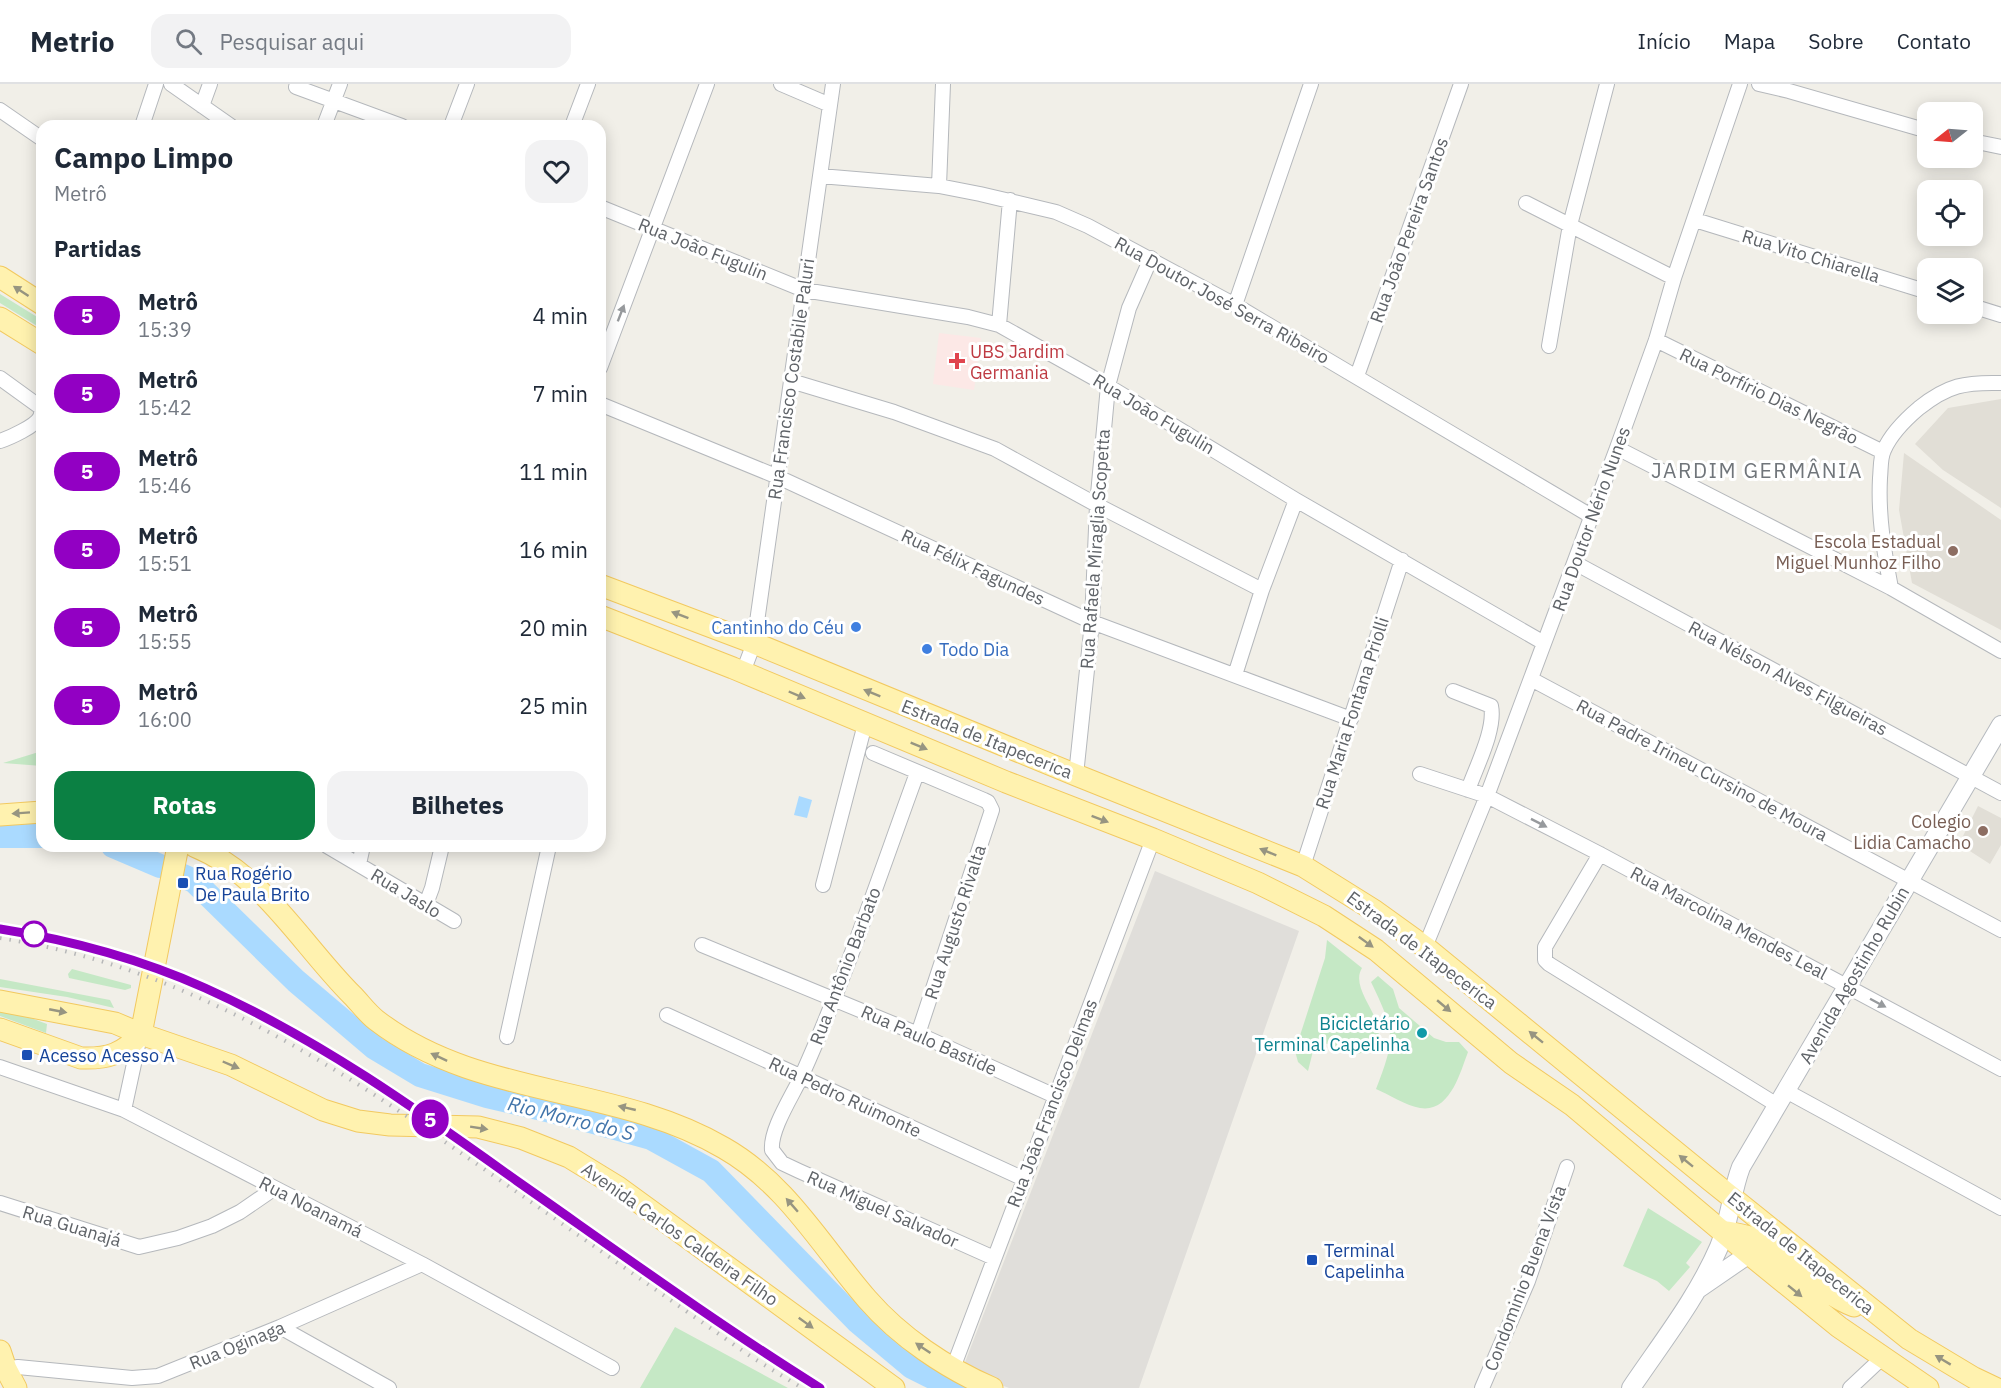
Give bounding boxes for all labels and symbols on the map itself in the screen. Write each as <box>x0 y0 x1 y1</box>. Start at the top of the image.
north arrow <box>1917 102 1983 168</box>
street label: Rua João Pereira Santos <box>1365 134 1453 326</box>
street label: Rua João Fugulin <box>635 213 771 285</box>
street label: Rua Vito Chiarella <box>1739 224 1883 288</box>
street label: Rua Doutor José Serra Ribeiro <box>1111 231 1333 369</box>
street label: Rua Francisco Costabile Paluri <box>763 257 819 501</box>
one-way arrow <box>13 285 29 296</box>
one-way arrow <box>616 304 626 322</box>
place label: UBS Jardim Germania <box>970 340 1065 384</box>
street label: Rua Porfírio Dias Negrão <box>1676 343 1862 449</box>
marker: UBS Jardim Germania <box>948 352 966 370</box>
street label: Rua João Fugulin <box>1089 369 1219 459</box>
street label: Rua Doutor Nério Nunes <box>1547 423 1635 615</box>
street label: Rua Rafaela Miraglia Scopetta <box>1075 428 1115 670</box>
district label: JARDIM GERMÂNIA <box>1651 456 1863 484</box>
street label: Rua Félix Fagundes <box>898 524 1048 610</box>
place label: Escola Estadual Miguel Munhoz Filho <box>1776 530 1941 574</box>
marker: Escola Estadual Miguel Munhoz Filho <box>1946 544 1960 558</box>
one-way arrow <box>670 610 688 620</box>
street label: Rua Maria Fontana Priolli <box>1310 614 1394 812</box>
place label: Cantinho do Céu <box>711 616 844 639</box>
street label: Rua Nélson Alves Filgueiras <box>1684 616 1892 740</box>
marker: Cantinho do Céu <box>849 620 863 634</box>
place label: Todo Dia <box>939 638 1010 661</box>
marker: Todo Dia <box>920 642 934 656</box>
one-way arrow <box>863 688 881 698</box>
one-way arrow <box>788 691 806 700</box>
street label: Estrada de Itapecerica <box>898 694 1076 784</box>
street label: Rua Padre Irineu Cursino de Moura <box>1572 694 1832 846</box>
one-way arrow <box>911 741 929 751</box>
one-way arrow <box>11 808 30 818</box>
place label: Colegio Lidia Camacho <box>1853 810 1971 854</box>
one-way arrow <box>1092 814 1110 824</box>
one-way arrow <box>1531 818 1548 828</box>
marker: Colegio Lidia Camacho <box>1976 824 1990 838</box>
street label: Rua Augusto Rivalta <box>919 841 991 1002</box>
one-way arrow <box>1258 846 1276 856</box>
street label: Rua Marcolina Mendes Leal <box>1626 861 1832 985</box>
place label: Rua Rogério De Paula Brito <box>195 862 310 906</box>
street label: Rua Jaslo <box>367 863 445 923</box>
marker: Rua Rogério De Paula Brito <box>176 876 190 890</box>
street label: Avenida Agostinho Rubin <box>1794 882 1914 1068</box>
street label: Rua Antônio Barbato <box>804 884 886 1048</box>
street label: Estrada de Itapecerica <box>1342 886 1502 1014</box>
unlabelled marker <box>21 921 47 947</box>
one-way arrow <box>1357 936 1373 948</box>
street label: Rua João Francisco Delmas <box>1002 996 1102 1210</box>
one-way arrow <box>1870 998 1887 1008</box>
street label: Rua Paulo Bastide <box>857 1000 1001 1080</box>
one-way arrow <box>1436 1000 1452 1013</box>
one-way arrow <box>48 1007 67 1016</box>
place label: Bicicletário Terminal Capelinha <box>1255 1012 1410 1056</box>
marker: Bicicletário Terminal Capelinha <box>1415 1026 1429 1040</box>
one-way arrow <box>1528 1031 1544 1044</box>
place label: Acesso Acesso A <box>39 1044 175 1067</box>
marker: Acesso Acesso A <box>20 1048 34 1062</box>
one-way arrow <box>429 1052 447 1062</box>
street label: Rua Pedro Ruimonte <box>765 1052 925 1142</box>
one-way arrow <box>223 1061 240 1070</box>
water label: Rio Morro do S <box>505 1089 637 1147</box>
line badge: 5 <box>410 1100 450 1138</box>
one-way arrow <box>617 1103 636 1113</box>
one-way arrow <box>469 1124 488 1133</box>
one-way arrow <box>1679 1155 1694 1168</box>
street label: Avenida Carlos Caldeira Filho <box>577 1157 783 1311</box>
street label: Rua Miguel Salvador <box>804 1165 963 1253</box>
street label: Rua Noanamá <box>255 1171 367 1243</box>
street label: Condominio Buena Vista <box>1479 1181 1571 1374</box>
street label: Estrada de Itapecerica <box>1723 1187 1879 1320</box>
one-way arrow <box>786 1198 799 1213</box>
street label: Rua Guanajá <box>20 1200 124 1252</box>
place label: Terminal Capelinha <box>1324 1239 1405 1283</box>
marker: Terminal Capelinha <box>1305 1253 1319 1267</box>
one-way arrow <box>1787 1284 1802 1297</box>
street label: Rua Oginaga <box>186 1315 289 1375</box>
one-way arrow <box>798 1316 813 1328</box>
one-way arrow <box>916 1342 932 1354</box>
one-way arrow <box>1935 1354 1951 1365</box>

